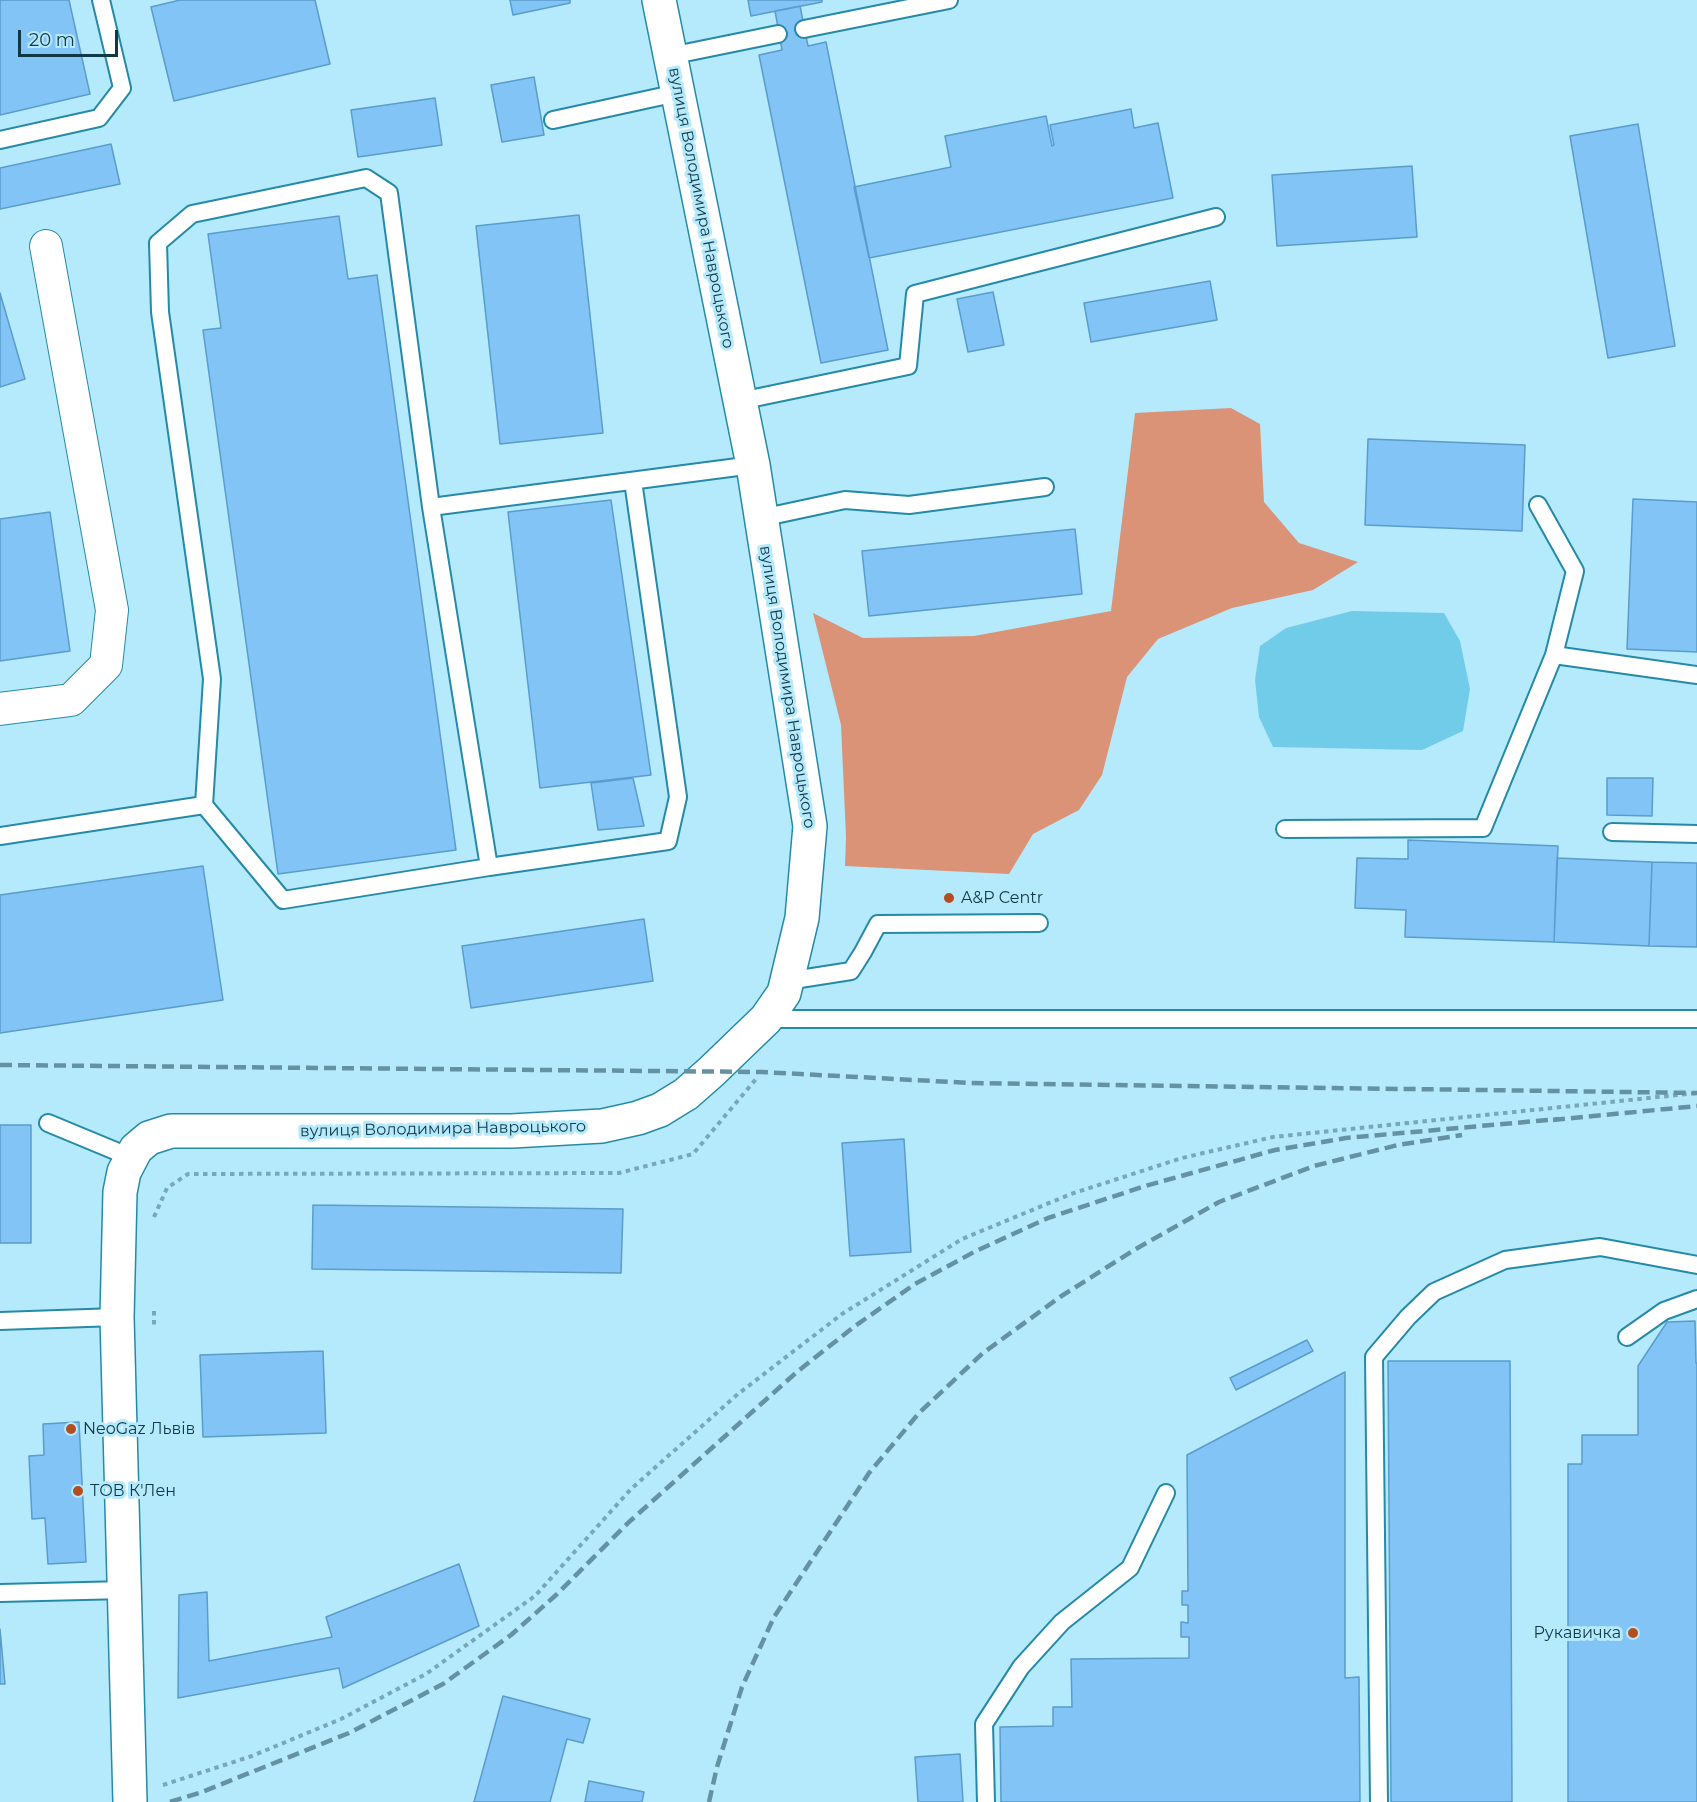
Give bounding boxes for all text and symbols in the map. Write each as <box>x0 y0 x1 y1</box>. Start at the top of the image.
scale bar <box>21 18 122 56</box>
text: 20 m <box>29 29 75 51</box>
street label: вулиця Володимира Навроцького <box>664 66 738 350</box>
street label: вулиця Володимира Навроцького <box>755 544 819 830</box>
place label: A&P Centr <box>961 888 1043 908</box>
marker: A&P Centr <box>942 891 956 905</box>
street label: вулиця Володимира Навроцького <box>300 1117 586 1141</box>
place label: NeoGaz Львів <box>83 1419 195 1439</box>
marker: NeoGaz Львів <box>64 1422 78 1436</box>
place label: ТОВ К'Лен <box>90 1481 176 1501</box>
marker: ТОВ К'Лен <box>71 1484 85 1498</box>
place label: Рукавичка <box>1534 1623 1621 1643</box>
marker: Рукавичка <box>1626 1626 1640 1640</box>

